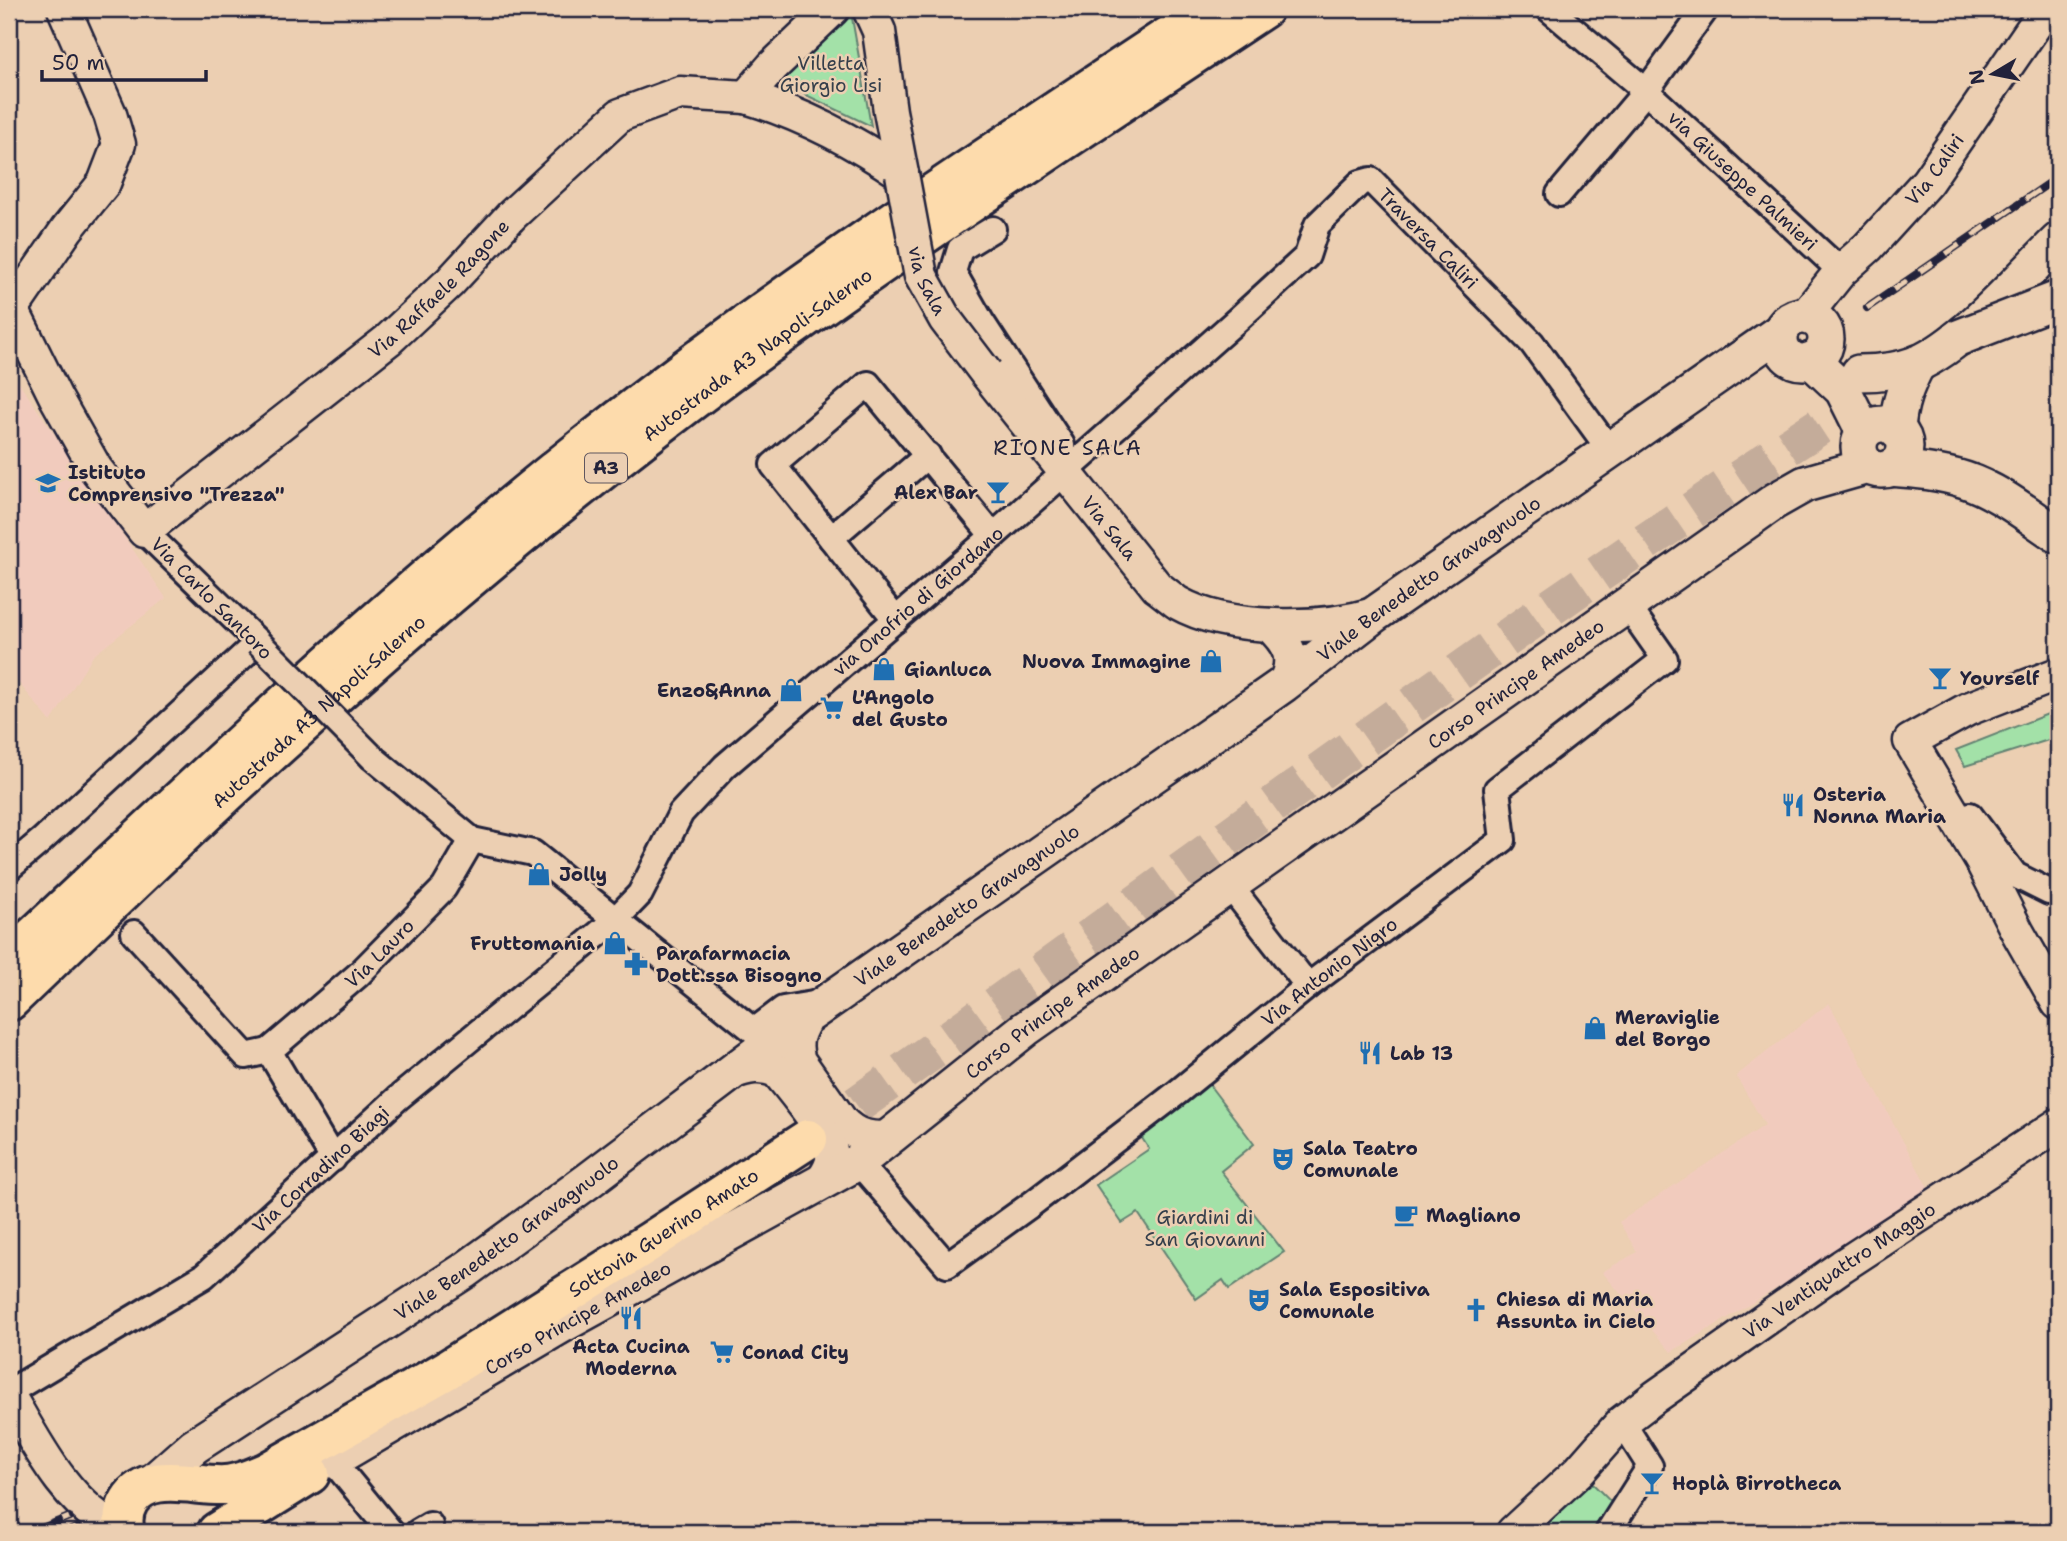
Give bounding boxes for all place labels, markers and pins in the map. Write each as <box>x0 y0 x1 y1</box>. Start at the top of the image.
place label: Istituto Comprensivo "Trezza" <box>68 460 285 507</box>
school or university icon: Istituto Comprensivo "Trezza" <box>34 469 62 497</box>
bar icon: Alex Bar <box>984 478 1012 506</box>
place label: Alex Bar <box>894 480 978 505</box>
shop icon: Nuova Immagine <box>1197 647 1225 675</box>
place label: Nuova Immagine <box>1022 649 1191 674</box>
shop icon: Gianluca <box>870 655 898 683</box>
place label: Gianluca <box>904 657 992 682</box>
bar icon: Yourself <box>1926 664 1954 692</box>
place label: Yourself <box>1960 666 2040 691</box>
shop icon: Enzo&Anna <box>777 676 805 704</box>
place label: Enzo&Anna <box>657 678 771 703</box>
place label: L'Angolo del Gusto <box>852 685 948 732</box>
supermarket icon: L'Angolo del Gusto <box>818 694 846 722</box>
place label: Osteria Nonna Maria <box>1813 782 1946 829</box>
restaurant icon: Osteria Nonna Maria <box>1779 791 1807 819</box>
shop icon: Jolly <box>525 860 553 888</box>
place label: Jolly <box>559 862 607 887</box>
shop icon: Fruttomania <box>601 929 629 957</box>
place label: Fruttomania <box>470 931 595 956</box>
place label: Parafarmacia Dott.ssa Bisogno <box>656 941 822 988</box>
pharmacy icon: Parafarmacia Dott.ssa Bisogno <box>622 950 650 978</box>
place label: Meraviglie del Borgo <box>1615 1005 1720 1052</box>
shop icon: Meraviglie del Borgo <box>1581 1014 1609 1042</box>
restaurant icon: Lab 13 <box>1356 1039 1384 1067</box>
place label: Lab 13 <box>1390 1041 1453 1066</box>
place label: Sala Teatro Comunale <box>1303 1136 1418 1183</box>
theatre icon: Sala Teatro Comunale <box>1269 1145 1297 1173</box>
cafe icon: Magliano <box>1392 1201 1420 1229</box>
place label: Magliano <box>1426 1203 1521 1228</box>
place label: Sala Espositiva Comunale <box>1279 1277 1430 1324</box>
theatre icon: Sala Espositiva Comunale <box>1245 1286 1273 1314</box>
place label: Chiesa di Maria Assunta in Cielo <box>1496 1287 1655 1334</box>
church icon: Chiesa di Maria Assunta in Cielo <box>1462 1296 1490 1324</box>
restaurant icon: Acta Cucina Moderna <box>617 1304 645 1332</box>
place label: Acta Cucina Moderna <box>572 1334 690 1381</box>
supermarket icon: Conad City <box>708 1338 736 1366</box>
place label: Conad City <box>742 1340 849 1365</box>
bar icon: Hoplà Birrotheca <box>1638 1469 1666 1497</box>
place label: Hoplà Birrotheca <box>1672 1471 1841 1496</box>

